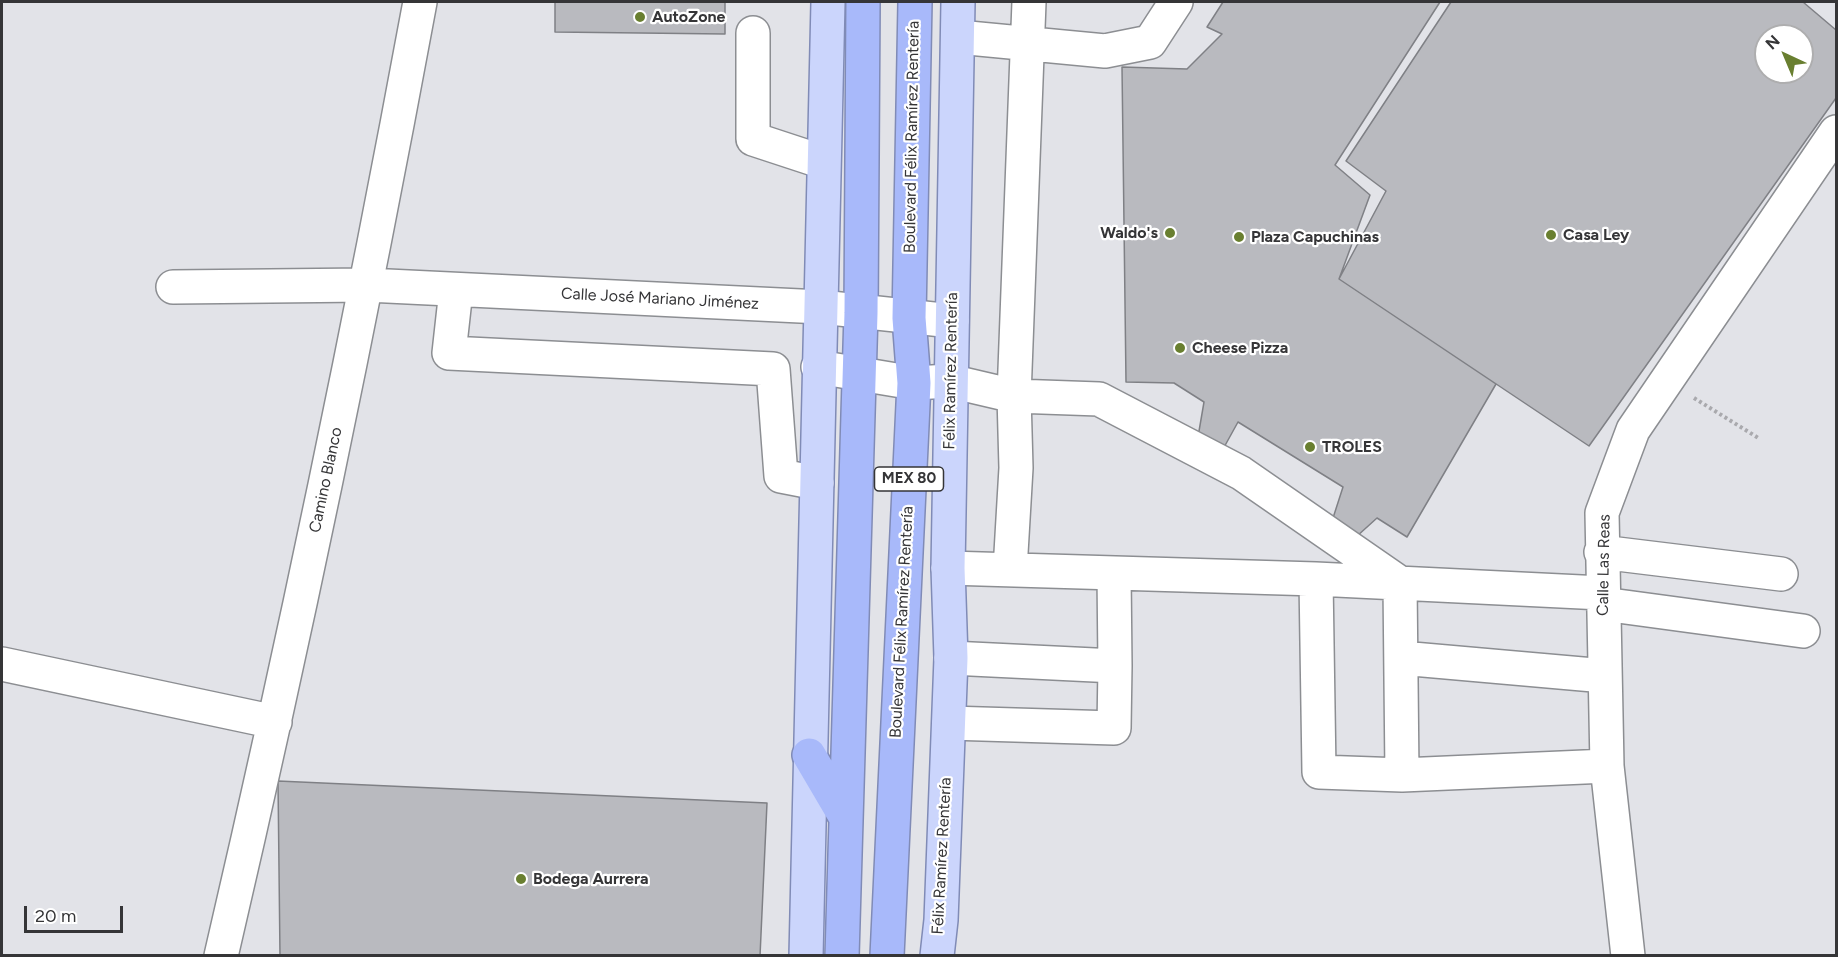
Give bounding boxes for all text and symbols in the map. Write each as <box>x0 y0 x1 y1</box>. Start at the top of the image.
place label: AutoZone <box>652 7 725 27</box>
marker: AutoZone <box>633 10 647 24</box>
street label: Boulevard Félix Ramírez Rentería <box>900 21 924 253</box>
north arrow <box>1754 24 1814 84</box>
text: N <box>1761 31 1784 53</box>
place label: Waldo's <box>1100 223 1158 243</box>
place label: Casa Ley <box>1563 225 1629 245</box>
marker: Waldo's <box>1163 226 1177 240</box>
place label: Plaza Capuchinas <box>1251 227 1379 247</box>
marker: Casa Ley <box>1544 228 1558 242</box>
marker: Plaza Capuchinas <box>1232 230 1246 244</box>
street label: Calle José Mariano Jiménez <box>561 284 759 314</box>
street label: Félix Ramírez Rentería <box>940 292 962 450</box>
place label: Cheese Pizza <box>1192 338 1288 358</box>
marker: Cheese Pizza <box>1173 341 1187 355</box>
street label: Camino Blanco <box>305 425 347 535</box>
place label: TROLES <box>1322 437 1382 457</box>
marker: TROLES <box>1303 440 1317 454</box>
road number: MEX 80 <box>874 467 944 491</box>
street label: Boulevard Félix Ramírez Rentería <box>886 505 918 739</box>
street label: Calle Las Reas <box>1594 514 1614 616</box>
street label: Félix Ramírez Rentería <box>928 777 956 935</box>
place label: Bodega Aurrera <box>533 869 649 889</box>
marker: Bodega Aurrera <box>514 872 528 886</box>
scale bar <box>27 894 126 932</box>
text: 20 m <box>35 905 76 927</box>

